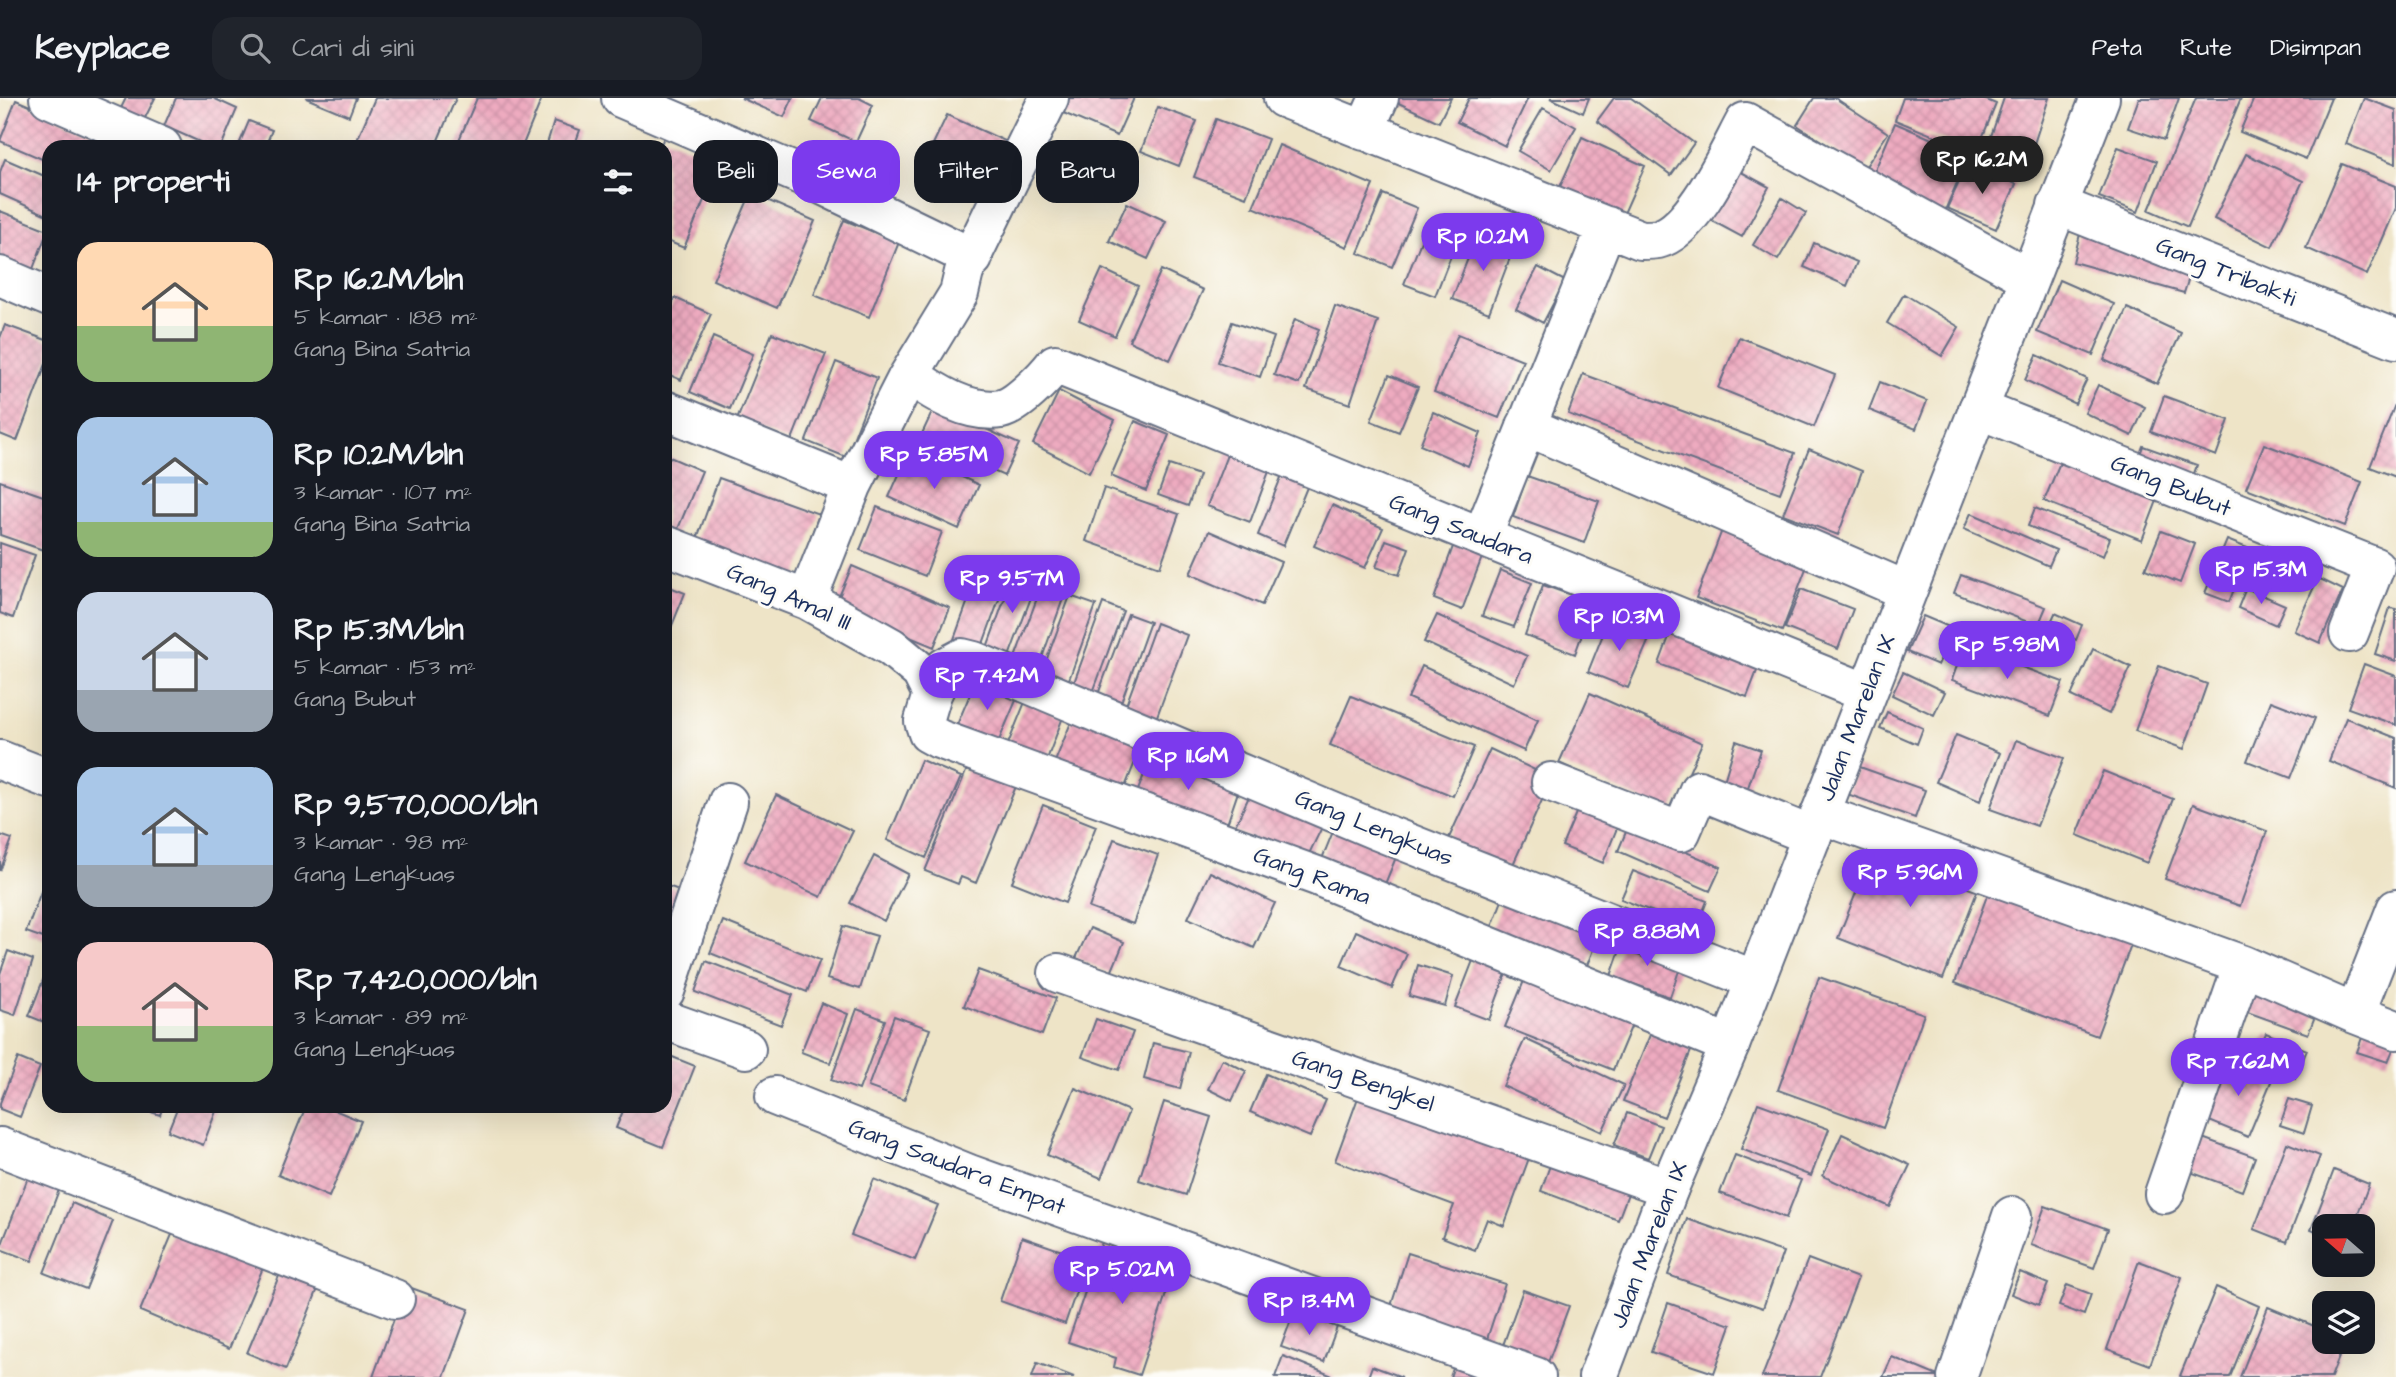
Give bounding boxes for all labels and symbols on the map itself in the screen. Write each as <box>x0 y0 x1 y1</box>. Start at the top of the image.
pin: Rp 16.2M <box>1910 136 2054 196</box>
pin: Rp 10.2M <box>1411 214 1555 273</box>
street label: Gang Tribakti <box>2150 228 2302 317</box>
pin: Rp 5.85M <box>862 432 1006 491</box>
street label: Gang Bubut <box>2105 446 2237 527</box>
street label: Gang Saudara <box>1384 485 1538 574</box>
pin: Rp 15.3M <box>2189 546 2333 606</box>
street label: Gang Amal III <box>721 554 857 641</box>
pin: Rp 9.57M <box>940 556 1084 615</box>
pin: Rp 10.3M <box>1547 594 1691 653</box>
pin: Rp 5.98M <box>1935 622 2079 681</box>
street label: Jalan Marelan IX <box>1810 630 1904 806</box>
pin: Rp 7.42M <box>915 652 1059 712</box>
pin: Rp 11.6M <box>1116 732 1260 792</box>
street label: Gang Lengkuas <box>1289 781 1458 876</box>
street label: Gang Rama <box>1248 838 1376 915</box>
pin: Rp 5.96M <box>1838 850 1982 909</box>
pin: Rp 8.88M <box>1575 908 1719 968</box>
pin: Rp 7.62M <box>2166 1038 2310 1098</box>
street label: Gang Bengkel <box>1287 1041 1439 1122</box>
street label: Gang Saudara Empat <box>843 1110 1071 1225</box>
street label: Jalan Marelan IX <box>1602 1157 1696 1333</box>
north arrow <box>2312 1214 2375 1278</box>
pin: Rp 5.02M <box>1050 1246 1194 1306</box>
pin: Rp 13.4M <box>1237 1278 1381 1337</box>

